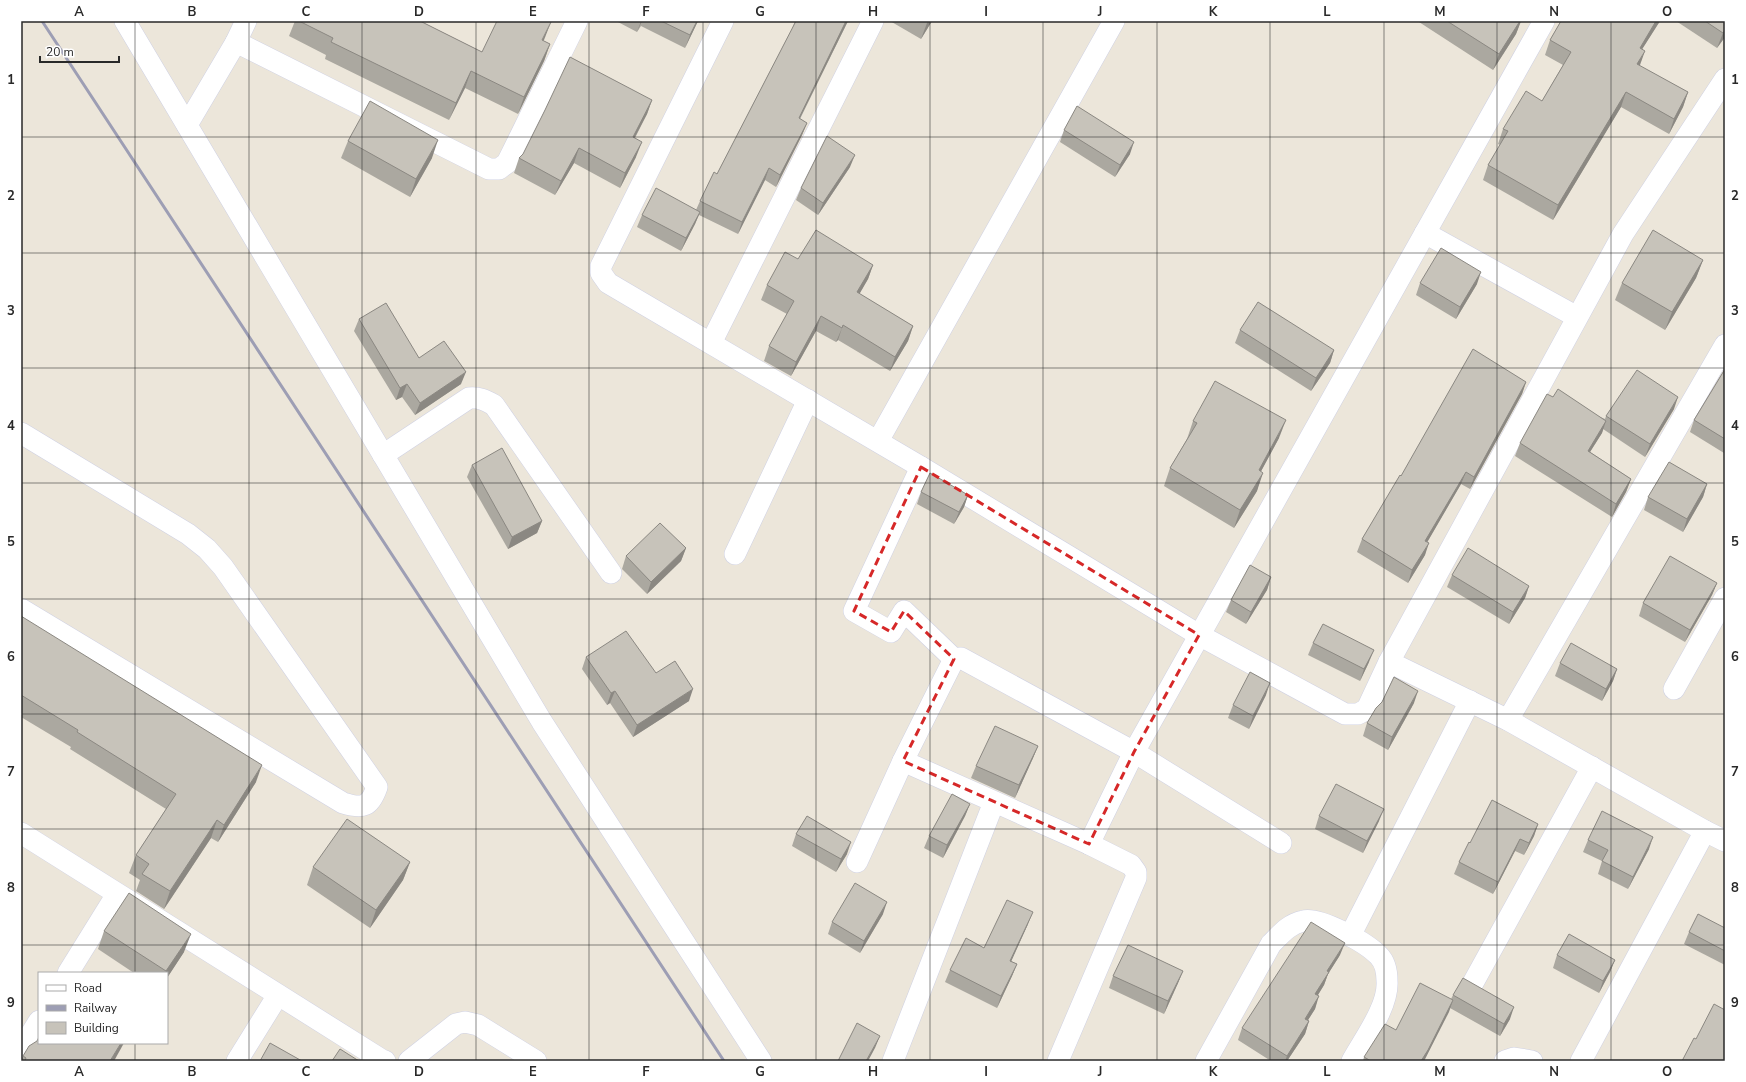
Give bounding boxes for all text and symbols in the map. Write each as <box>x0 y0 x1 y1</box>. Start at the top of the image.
text: A <box>74 3 84 21</box>
text: B <box>188 3 197 21</box>
text: C <box>302 3 311 21</box>
text: D <box>414 3 424 21</box>
text: E <box>529 3 537 21</box>
text: F <box>642 3 650 21</box>
text: G <box>755 3 765 21</box>
text: H <box>868 3 878 21</box>
text: I <box>984 3 988 21</box>
text: J <box>1097 3 1102 21</box>
text: K <box>1209 3 1218 21</box>
text: L <box>1323 3 1331 21</box>
text: M <box>1434 3 1446 21</box>
text: N <box>1549 3 1559 21</box>
text: O <box>1662 3 1672 21</box>
scale bar <box>40 38 119 64</box>
text: 20 m <box>46 44 74 60</box>
text: 1 <box>7 71 15 89</box>
text: 1 <box>1731 71 1739 89</box>
text: 2 <box>7 187 15 205</box>
text: 2 <box>1731 187 1739 205</box>
text: 3 <box>7 302 15 320</box>
text: 3 <box>1731 302 1739 320</box>
text: 4 <box>7 417 15 435</box>
text: 4 <box>1731 417 1739 435</box>
text: 5 <box>7 533 15 551</box>
text: 5 <box>1731 533 1739 551</box>
text: 6 <box>7 648 15 666</box>
text: 6 <box>1731 648 1739 666</box>
text: 7 <box>7 763 15 781</box>
text: 7 <box>1731 763 1739 781</box>
text: 8 <box>7 879 15 897</box>
text: 8 <box>1731 879 1739 897</box>
legend <box>38 972 168 1044</box>
text: Road <box>74 980 102 996</box>
text: 9 <box>7 994 15 1012</box>
text: 9 <box>1731 994 1739 1012</box>
text: Railway <box>74 1000 118 1016</box>
text: Building <box>74 1020 119 1036</box>
text: A <box>74 1063 84 1081</box>
text: B <box>188 1063 197 1081</box>
text: C <box>302 1063 311 1081</box>
text: D <box>414 1063 424 1081</box>
text: E <box>529 1063 537 1081</box>
text: F <box>642 1063 650 1081</box>
text: G <box>755 1063 765 1081</box>
text: H <box>868 1063 878 1081</box>
text: I <box>984 1063 988 1081</box>
text: J <box>1097 1063 1102 1081</box>
text: K <box>1209 1063 1218 1081</box>
text: L <box>1323 1063 1331 1081</box>
text: M <box>1434 1063 1446 1081</box>
text: N <box>1549 1063 1559 1081</box>
text: O <box>1662 1063 1672 1081</box>

